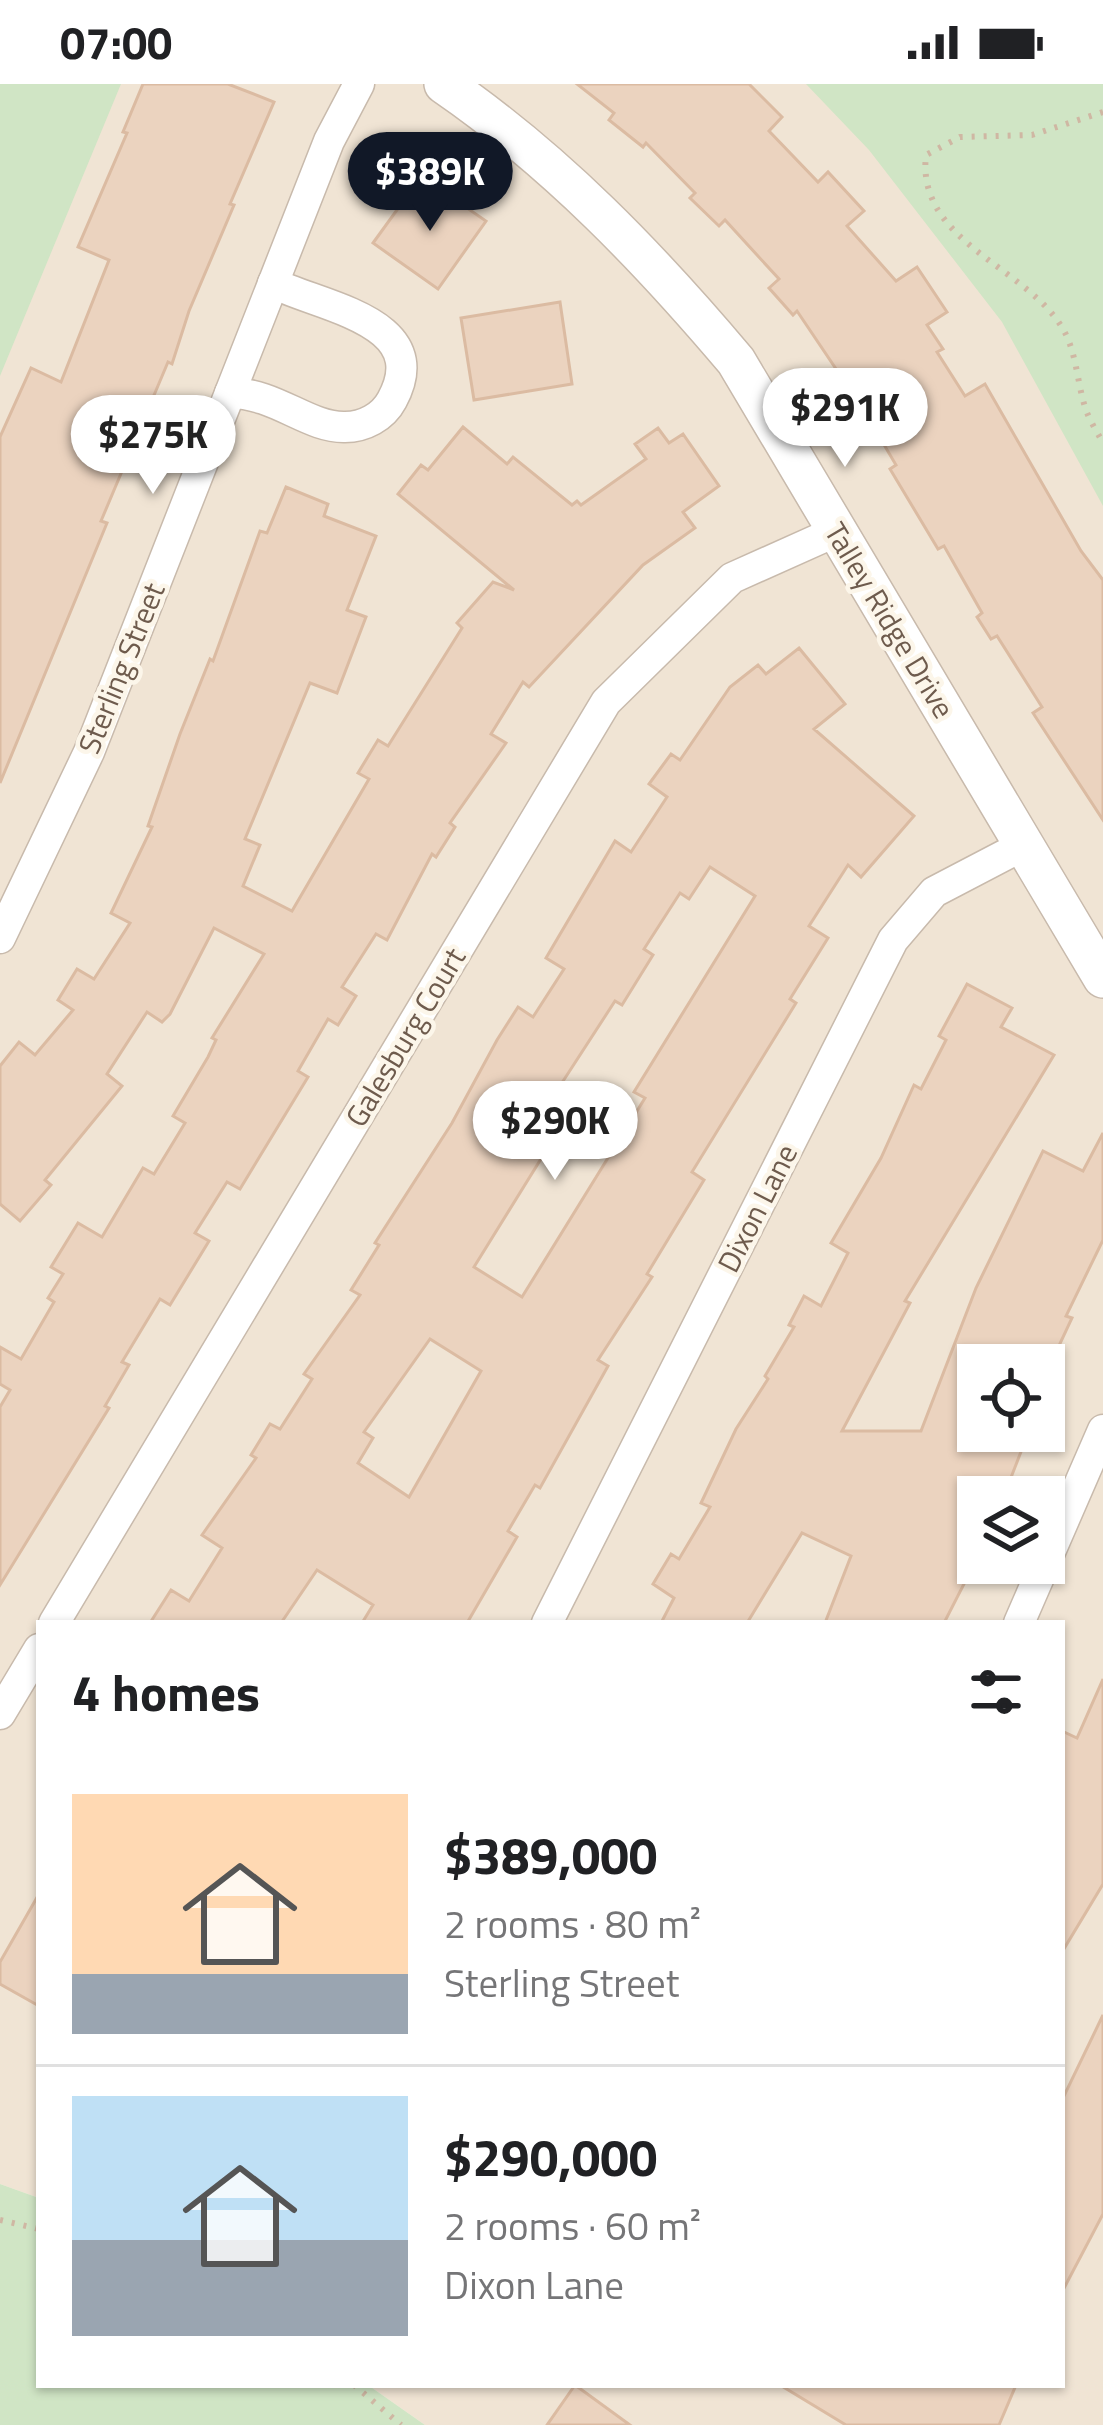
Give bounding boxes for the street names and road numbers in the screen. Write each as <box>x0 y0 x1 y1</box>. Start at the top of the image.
street label: Talley Ridge Drive <box>813 513 967 727</box>
street label: Sterling Street <box>66 575 176 761</box>
street label: Galesburg Court <box>333 938 477 1135</box>
street label: Dixon Lane <box>705 1136 809 1280</box>

